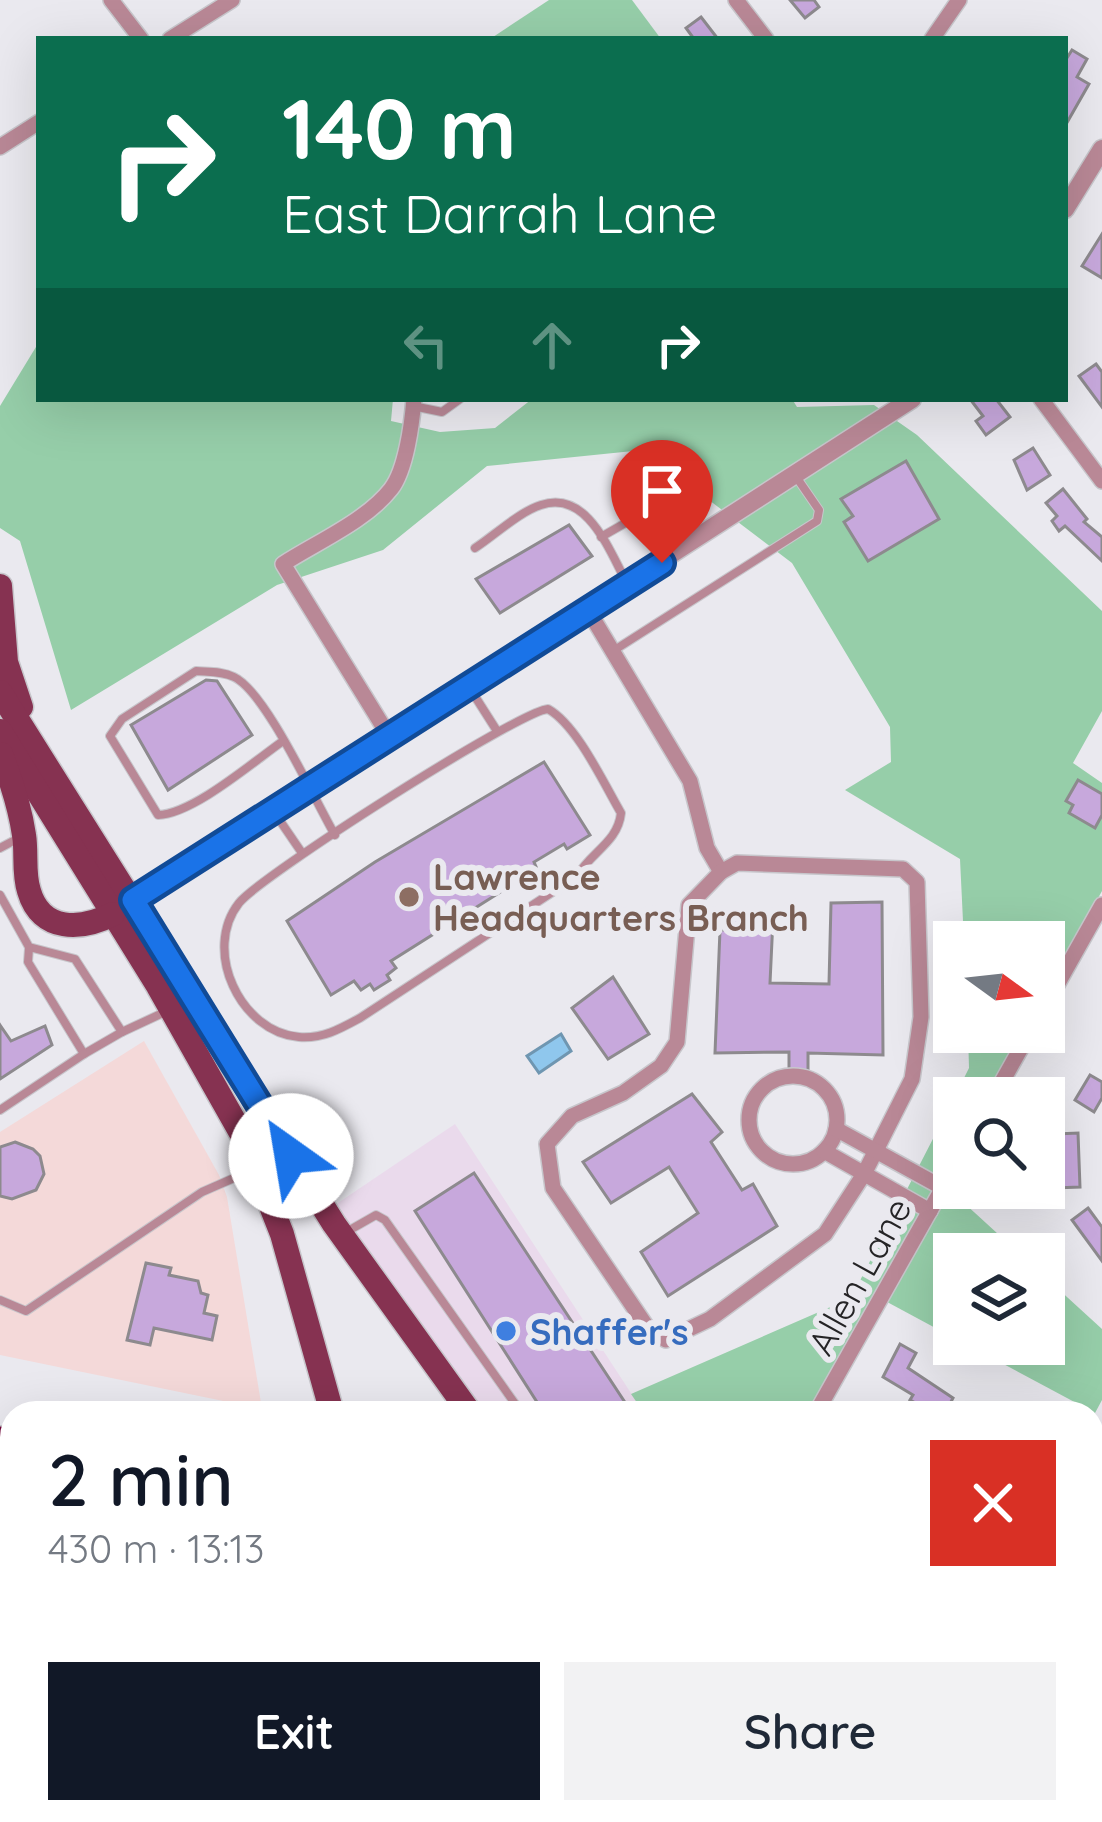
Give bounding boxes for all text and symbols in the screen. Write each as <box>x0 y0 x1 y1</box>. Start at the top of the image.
text: 140 m <box>282 75 517 180</box>
icon: right <box>84 84 240 240</box>
text: East Darrah Lane <box>282 179 718 247</box>
icon: left <box>393 312 459 378</box>
icon: ahead <box>519 312 585 378</box>
icon: right <box>645 312 711 378</box>
pin <box>611 440 713 563</box>
icon: arrive <box>629 458 695 524</box>
place label: Lawrence Headquarters Branch <box>433 854 809 940</box>
marker: Lawrence Headquarters Branch <box>396 884 422 910</box>
north arrow <box>933 921 1065 1053</box>
map controls <box>933 921 1065 1365</box>
button: search <box>933 1077 1065 1209</box>
position arrow <box>228 1093 354 1219</box>
street label: Allen Lane <box>797 1190 921 1362</box>
button: layers <box>933 1233 1065 1365</box>
place label: Shaffer's <box>530 1309 689 1354</box>
marker: Shaffer's <box>493 1318 519 1344</box>
text: 2 min <box>48 1434 234 1524</box>
button: close <box>930 1440 1056 1566</box>
text: 430 m · 13:13 <box>48 1524 264 1573</box>
button: Exit <box>48 1662 540 1800</box>
button: Share <box>564 1662 1056 1800</box>

